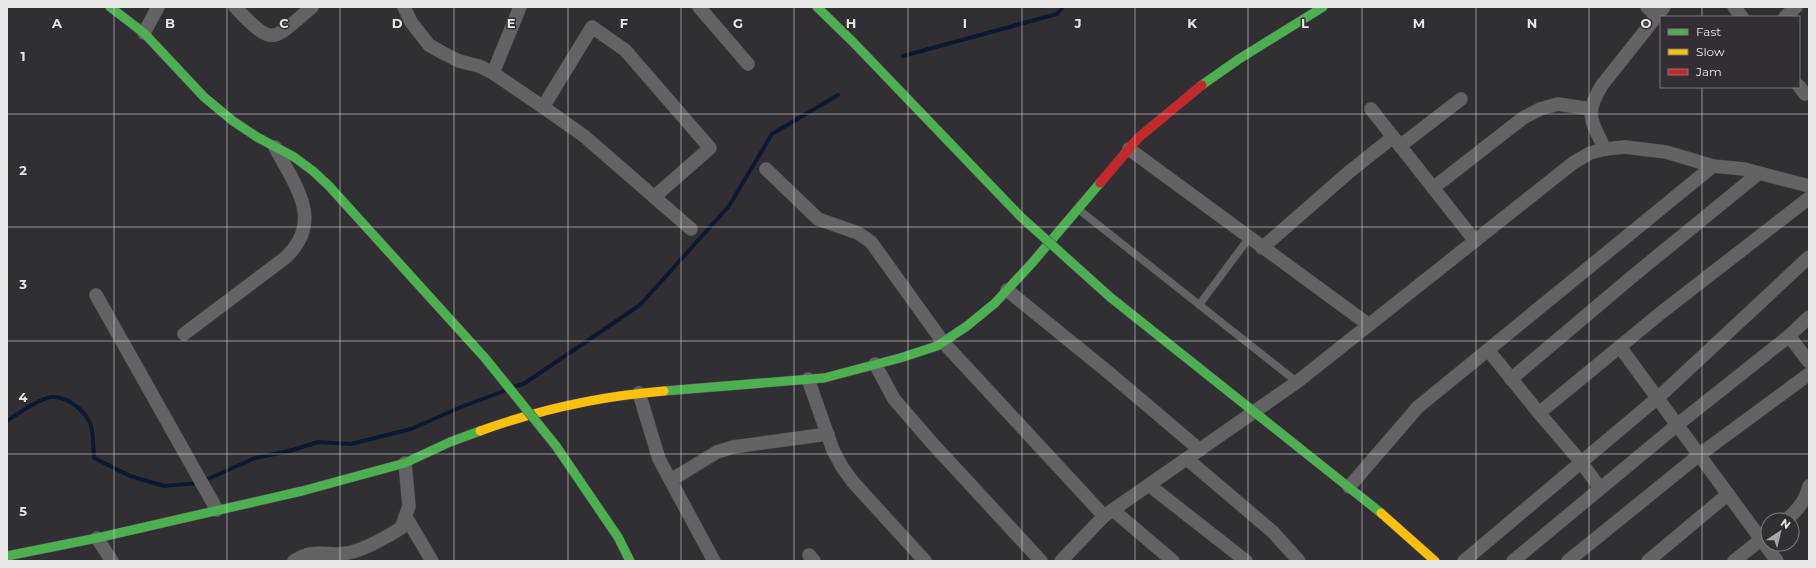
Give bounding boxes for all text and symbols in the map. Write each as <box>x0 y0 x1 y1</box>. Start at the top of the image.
text: A <box>51 15 63 31</box>
text: B <box>165 15 175 31</box>
text: C <box>279 15 289 31</box>
text: D <box>392 15 403 31</box>
text: E <box>507 15 516 31</box>
text: F <box>620 15 628 31</box>
text: G <box>733 15 743 31</box>
text: H <box>846 15 856 31</box>
text: I <box>963 15 967 31</box>
text: J <box>1073 15 1082 31</box>
text: K <box>1187 15 1197 31</box>
text: L <box>1301 15 1309 31</box>
text: M <box>1413 15 1425 31</box>
text: N <box>1527 15 1537 31</box>
text: O <box>1641 15 1652 31</box>
legend <box>1660 16 1800 88</box>
text: Fast <box>1696 24 1721 39</box>
text: Slow <box>1696 44 1725 59</box>
text: 1 <box>20 48 26 64</box>
text: Jam <box>1695 64 1722 79</box>
text: 2 <box>19 162 27 178</box>
text: 3 <box>18 276 27 292</box>
text: 4 <box>19 389 28 405</box>
text: 5 <box>19 503 27 519</box>
north arrow <box>1760 512 1800 552</box>
text: N <box>1778 516 1793 532</box>

